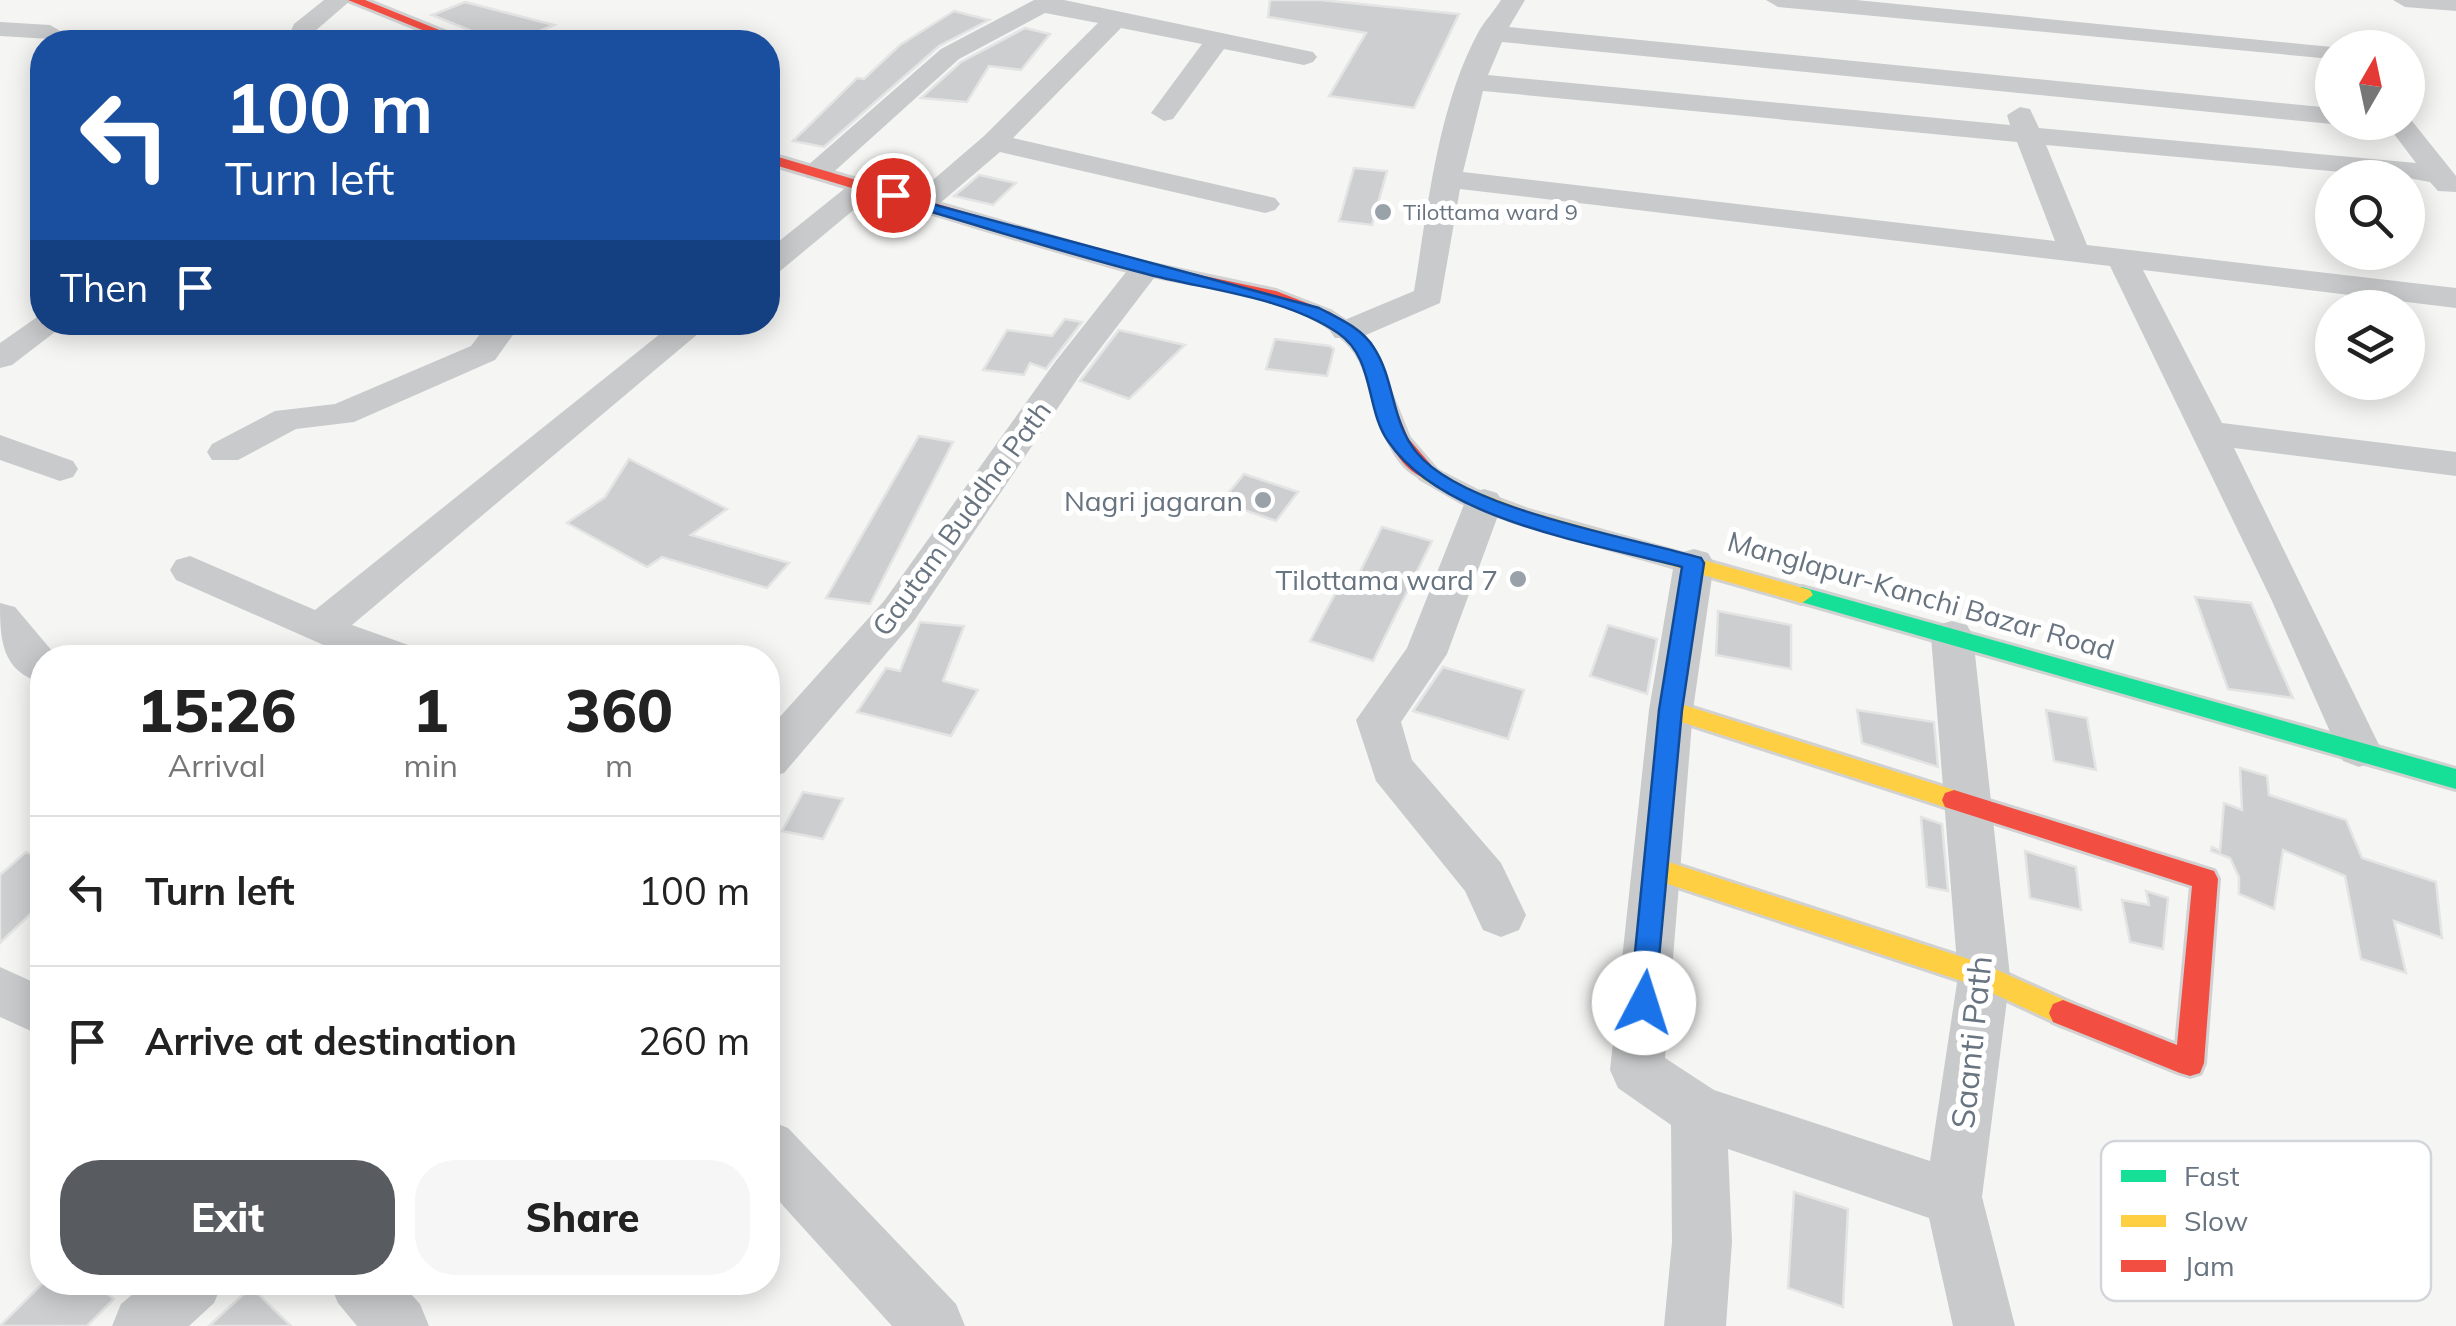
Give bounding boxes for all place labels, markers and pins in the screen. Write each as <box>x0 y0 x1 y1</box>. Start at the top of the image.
pin <box>851 153 936 238</box>
place label: Tilottama ward 9 <box>1403 198 1578 226</box>
marker: Tilottama ward 9 <box>1372 201 1394 223</box>
place label: Nagri jagaran <box>1064 483 1243 518</box>
marker: Nagri jagaran <box>1252 489 1274 511</box>
place label: Tilottama ward 7 <box>1275 562 1498 597</box>
marker: Tilottama ward 7 <box>1507 568 1529 590</box>

